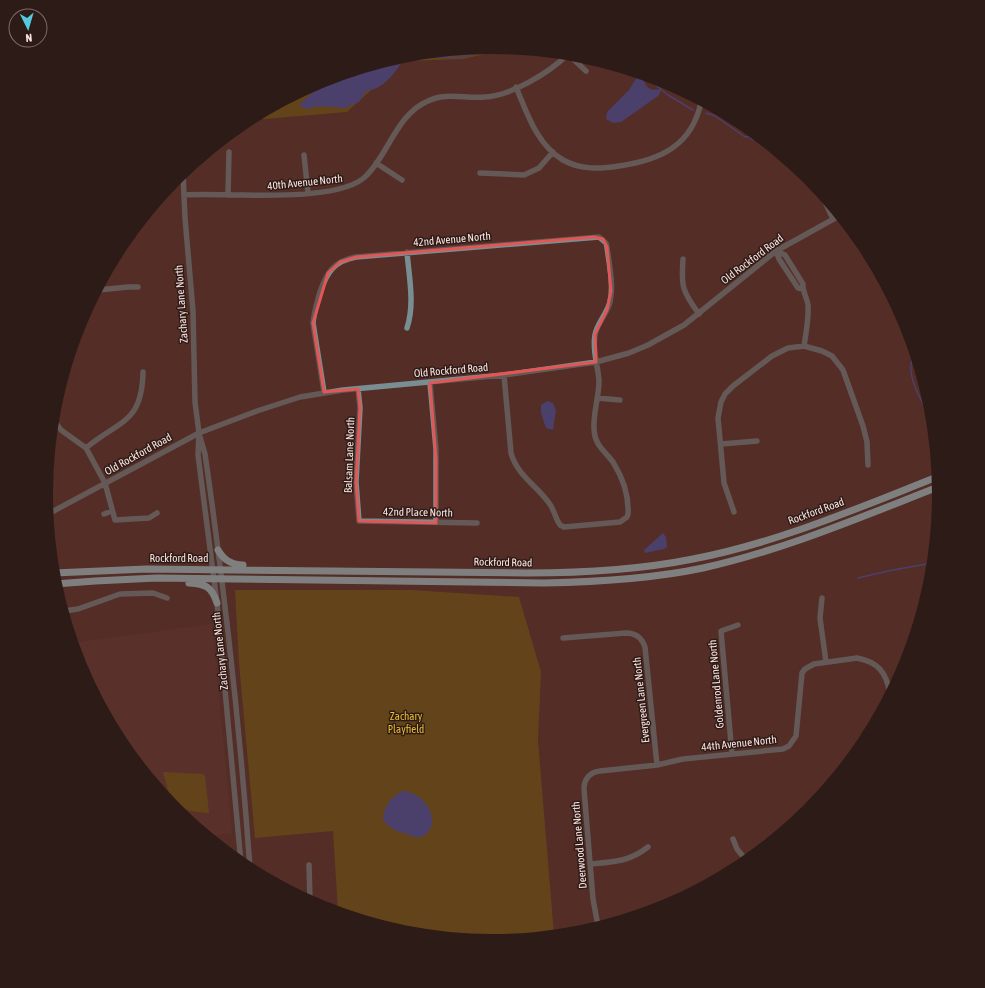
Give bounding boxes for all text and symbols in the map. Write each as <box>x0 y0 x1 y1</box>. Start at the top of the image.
north arrow <box>8 8 48 48</box>
text: N <box>25 32 33 44</box>
street label: 40th Avenue North <box>267 172 343 192</box>
street label: 42nd Avenue North <box>413 230 491 248</box>
street label: Old Rockford Road <box>719 232 785 286</box>
street label: Zachary Lane North <box>172 264 190 344</box>
street label: Old Rockford Road <box>413 361 489 379</box>
street label: Balsam Lane North <box>342 417 356 493</box>
street label: Old Rockford Road <box>102 431 174 477</box>
street label: Rockford Road <box>786 495 846 527</box>
street label: 42nd Place North <box>383 505 453 519</box>
street label: Rockford Road <box>150 552 208 564</box>
street label: Rockford Road <box>474 555 532 569</box>
street label: Zachary Lane North <box>210 611 230 691</box>
street label: Goldenrod Lane North <box>706 639 726 729</box>
street label: Evergreen Lane North <box>631 656 651 744</box>
park label: Zachary Playfield <box>388 710 424 735</box>
street label: 44th Avenue North <box>701 733 777 753</box>
street label: Deerwood Lane North <box>569 801 589 889</box>

